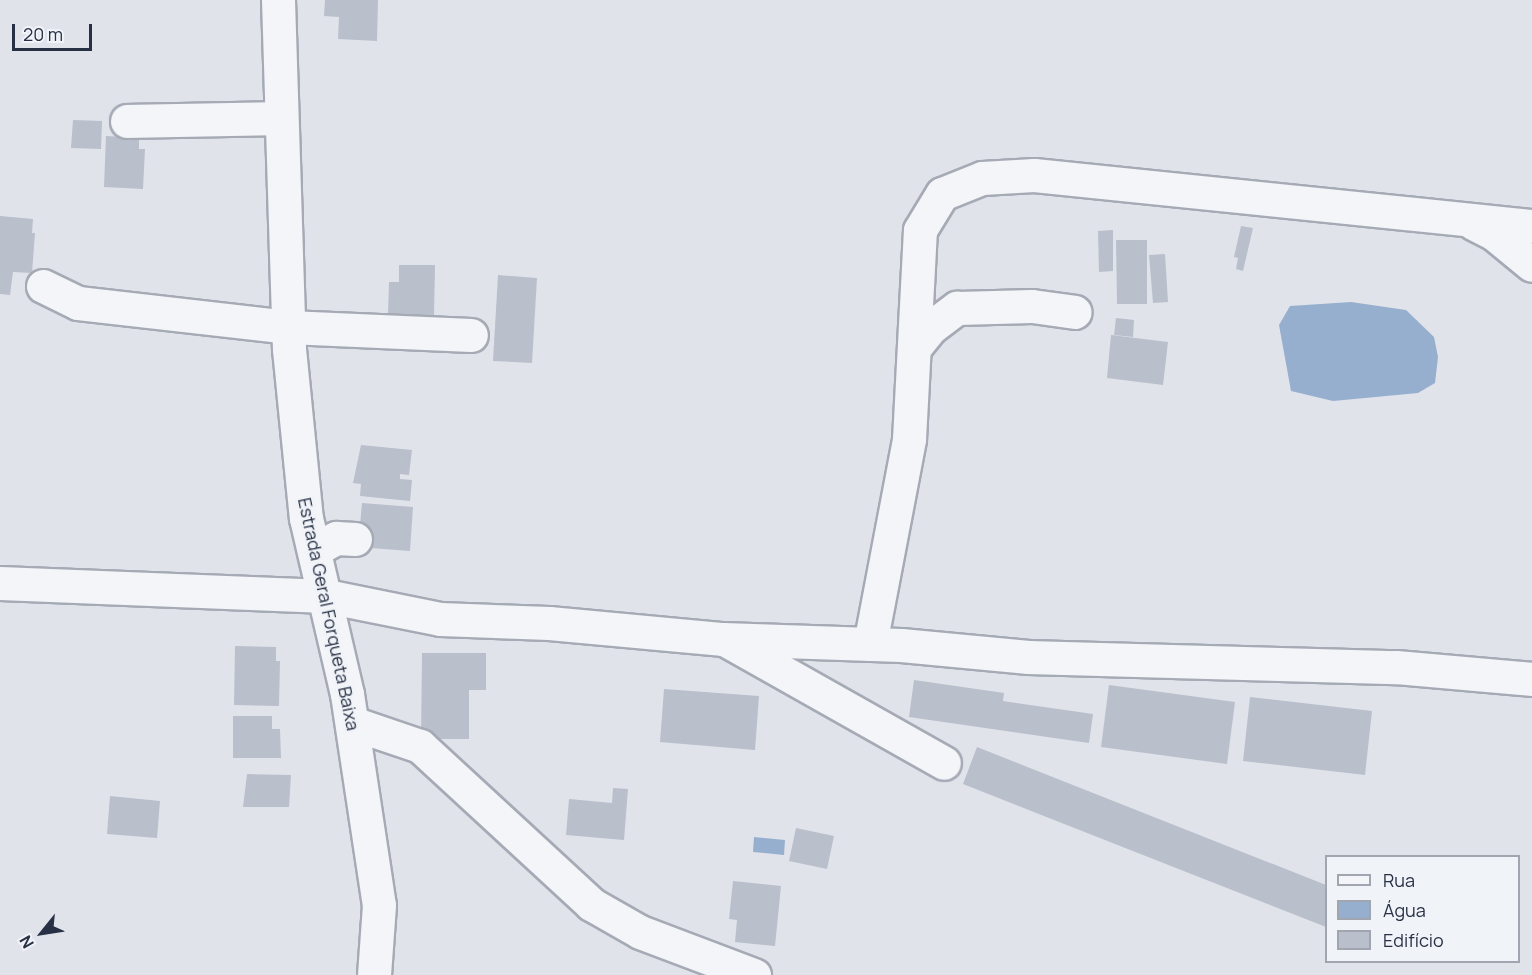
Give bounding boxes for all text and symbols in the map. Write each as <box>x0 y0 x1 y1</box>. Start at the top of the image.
scale bar <box>15 12 94 50</box>
text: 20 m <box>23 22 63 46</box>
street label: Estrada Geral Forqueta Baixa <box>294 496 364 732</box>
legend <box>1325 855 1520 963</box>
text: Rua <box>1383 868 1415 892</box>
text: Água <box>1383 898 1426 922</box>
north arrow <box>12 903 72 963</box>
text: Edifício <box>1383 928 1444 952</box>
text: N <box>14 932 39 952</box>

